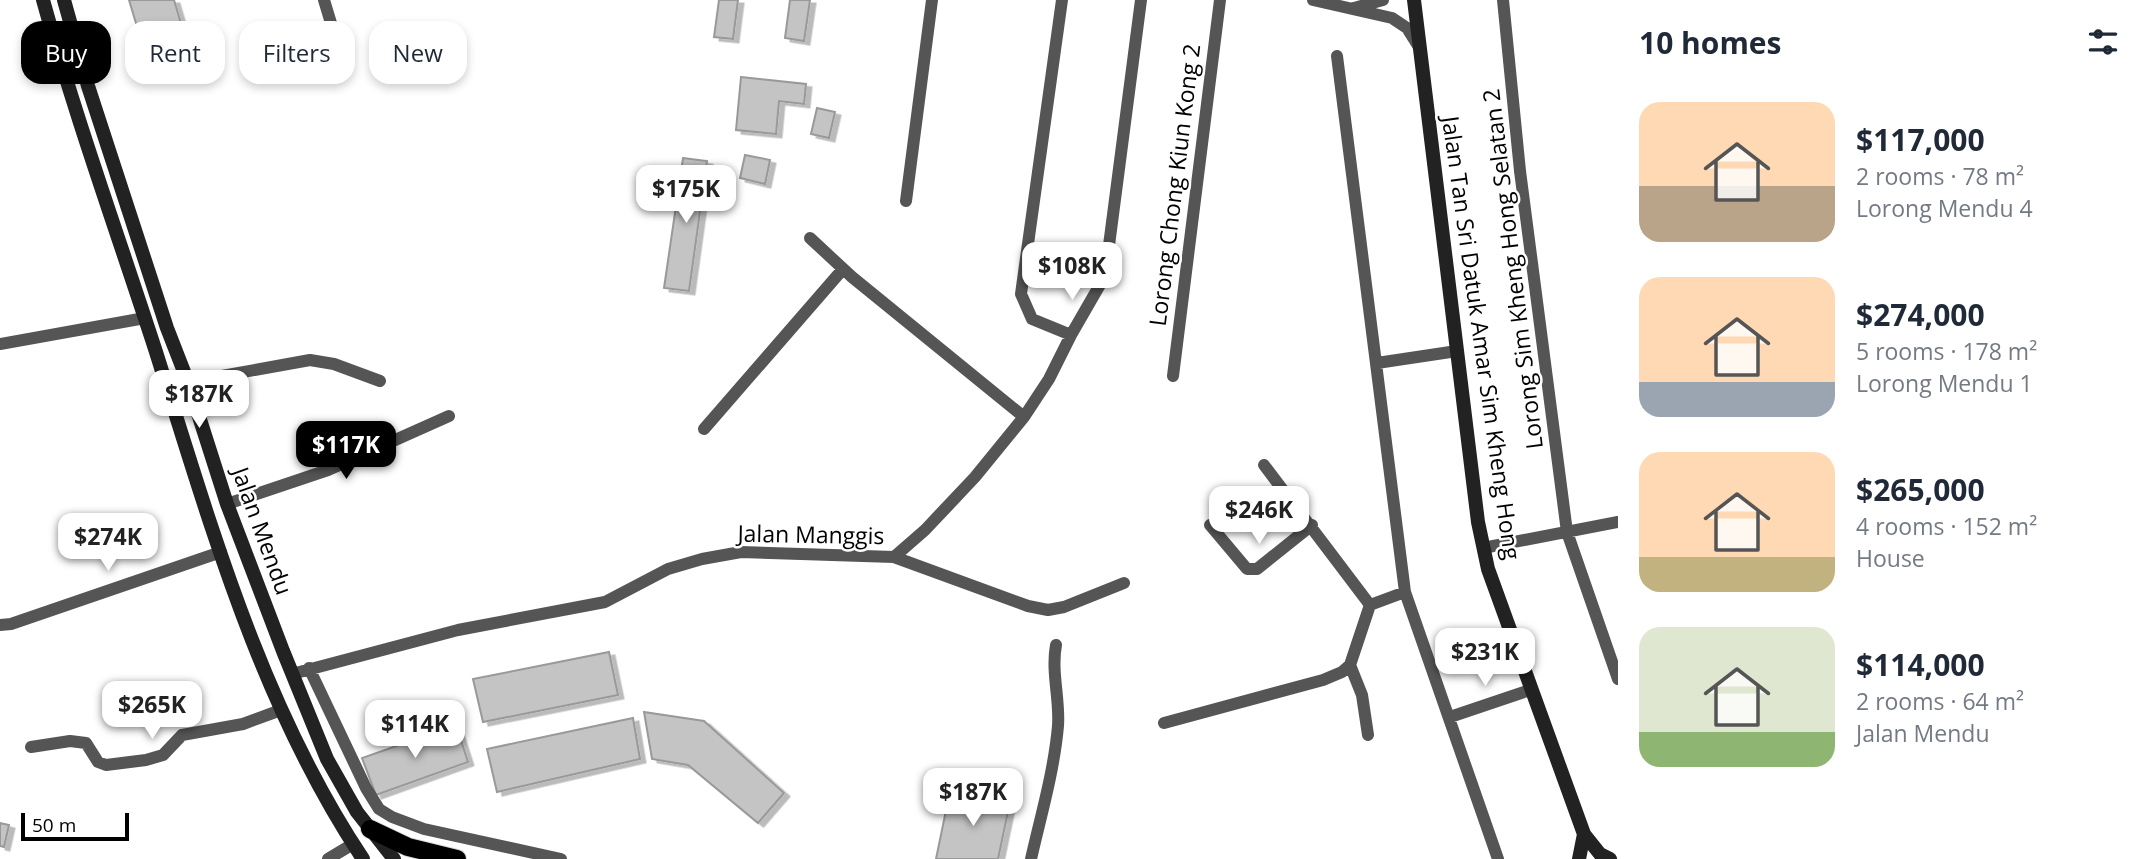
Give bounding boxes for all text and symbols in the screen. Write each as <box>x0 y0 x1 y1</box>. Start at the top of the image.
chip: Buy <box>21 21 111 84</box>
chip: Rent <box>125 21 225 84</box>
chip: Filters <box>239 21 355 84</box>
chip: New <box>369 21 467 84</box>
text: 10 homes <box>1639 22 1782 63</box>
icon: filters <box>2084 23 2122 61</box>
street label: Lorong Chong Kiun Kong 2 <box>1141 42 1207 328</box>
street label: Lorong Sim Kheng Hong Selatan 2 <box>1474 87 1550 451</box>
street label: Jalan Tan Sri Datuk Amar Sim Kheng Hong <box>1435 112 1529 562</box>
text: $117,000 <box>1856 119 1985 160</box>
icon: home <box>1695 130 1779 214</box>
text: 2 rooms · 78 m² <box>1856 160 2024 192</box>
pin: $175K <box>637 166 735 225</box>
text: $175K <box>652 172 720 204</box>
text: Lorong Mendu 4 <box>1856 192 2033 224</box>
pin: $108K <box>1023 243 1121 302</box>
text: $108K <box>1038 249 1106 281</box>
text: $274,000 <box>1856 294 1985 335</box>
icon: home <box>1695 305 1779 389</box>
text: 5 rooms · 178 m² <box>1856 335 2037 367</box>
text: Lorong Mendu 1 <box>1856 367 2033 399</box>
pin: $187K <box>150 370 248 430</box>
text: $187K <box>165 377 233 409</box>
pin: $117K <box>297 421 395 481</box>
text: $117K <box>312 428 380 460</box>
street label: Jalan Mendu <box>224 461 301 599</box>
text: $265,000 <box>1856 469 1985 510</box>
icon: home <box>1695 480 1779 564</box>
pin: $246K <box>1210 486 1308 546</box>
text: $246K <box>1225 493 1293 525</box>
text: 4 rooms · 152 m² <box>1856 510 2037 542</box>
pin: $274K <box>59 514 157 573</box>
street label: Jalan Manggis <box>735 517 885 551</box>
text: $274K <box>74 520 142 552</box>
text: House <box>1856 542 1925 574</box>
pin: $231K <box>1436 628 1534 688</box>
text: $231K <box>1451 635 1519 667</box>
text: $114,000 <box>1856 644 1985 685</box>
icon: home <box>1695 655 1779 739</box>
pin: $265K <box>103 682 201 741</box>
text: 2 rooms · 64 m² <box>1856 685 2024 717</box>
text: $265K <box>118 688 186 720</box>
pin: $114K <box>366 700 464 760</box>
text: $114K <box>381 707 449 739</box>
text: Jalan Mendu <box>1856 717 1990 749</box>
pin: $187K <box>924 768 1022 828</box>
text: $187K <box>939 775 1007 807</box>
scale bar <box>21 810 130 842</box>
text: 50 m <box>32 812 76 838</box>

